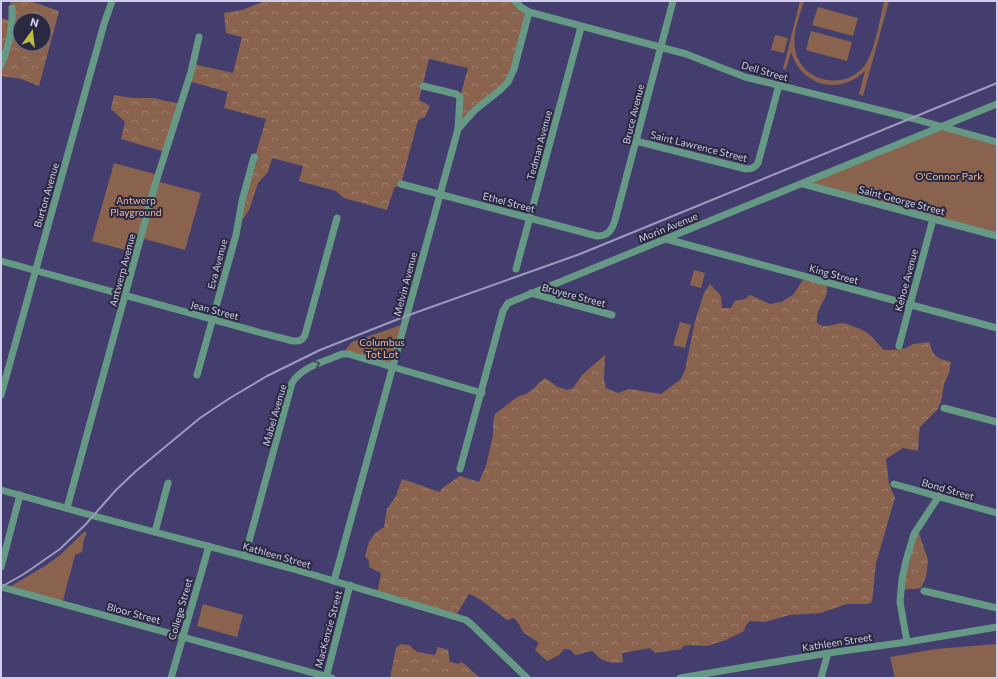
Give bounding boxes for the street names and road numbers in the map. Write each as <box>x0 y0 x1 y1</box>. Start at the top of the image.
street label: Dell Street <box>740 59 790 83</box>
street label: Bruce Avenue <box>620 83 646 145</box>
street label: Tedman Avenue <box>524 109 554 181</box>
street label: Saint Lawrence Street <box>649 128 749 164</box>
street label: Burton Avenue <box>31 161 61 229</box>
street label: Saint George Street <box>858 183 946 217</box>
street label: Ethel Street <box>482 189 536 215</box>
street label: Morin Avenue <box>637 210 699 244</box>
street label: Antwerp Avenue <box>106 232 138 308</box>
street label: Eva Avenue <box>205 238 229 290</box>
street label: Kehoe Avenue <box>892 248 920 312</box>
street label: Melvin Avenue <box>391 251 419 317</box>
street label: King Street <box>808 262 860 286</box>
street label: Bruyere Street <box>541 281 607 309</box>
street label: Jean Street <box>190 298 240 322</box>
street label: Mabel Avenue <box>259 383 289 447</box>
street label: Bond Street <box>920 476 976 502</box>
street label: Kathleen Street <box>241 539 313 571</box>
street label: College Street <box>165 577 195 641</box>
street label: MacKenzie Street <box>312 589 344 669</box>
street label: Bloor Street <box>106 600 162 626</box>
street label: Kathleen Street <box>801 631 873 653</box>

